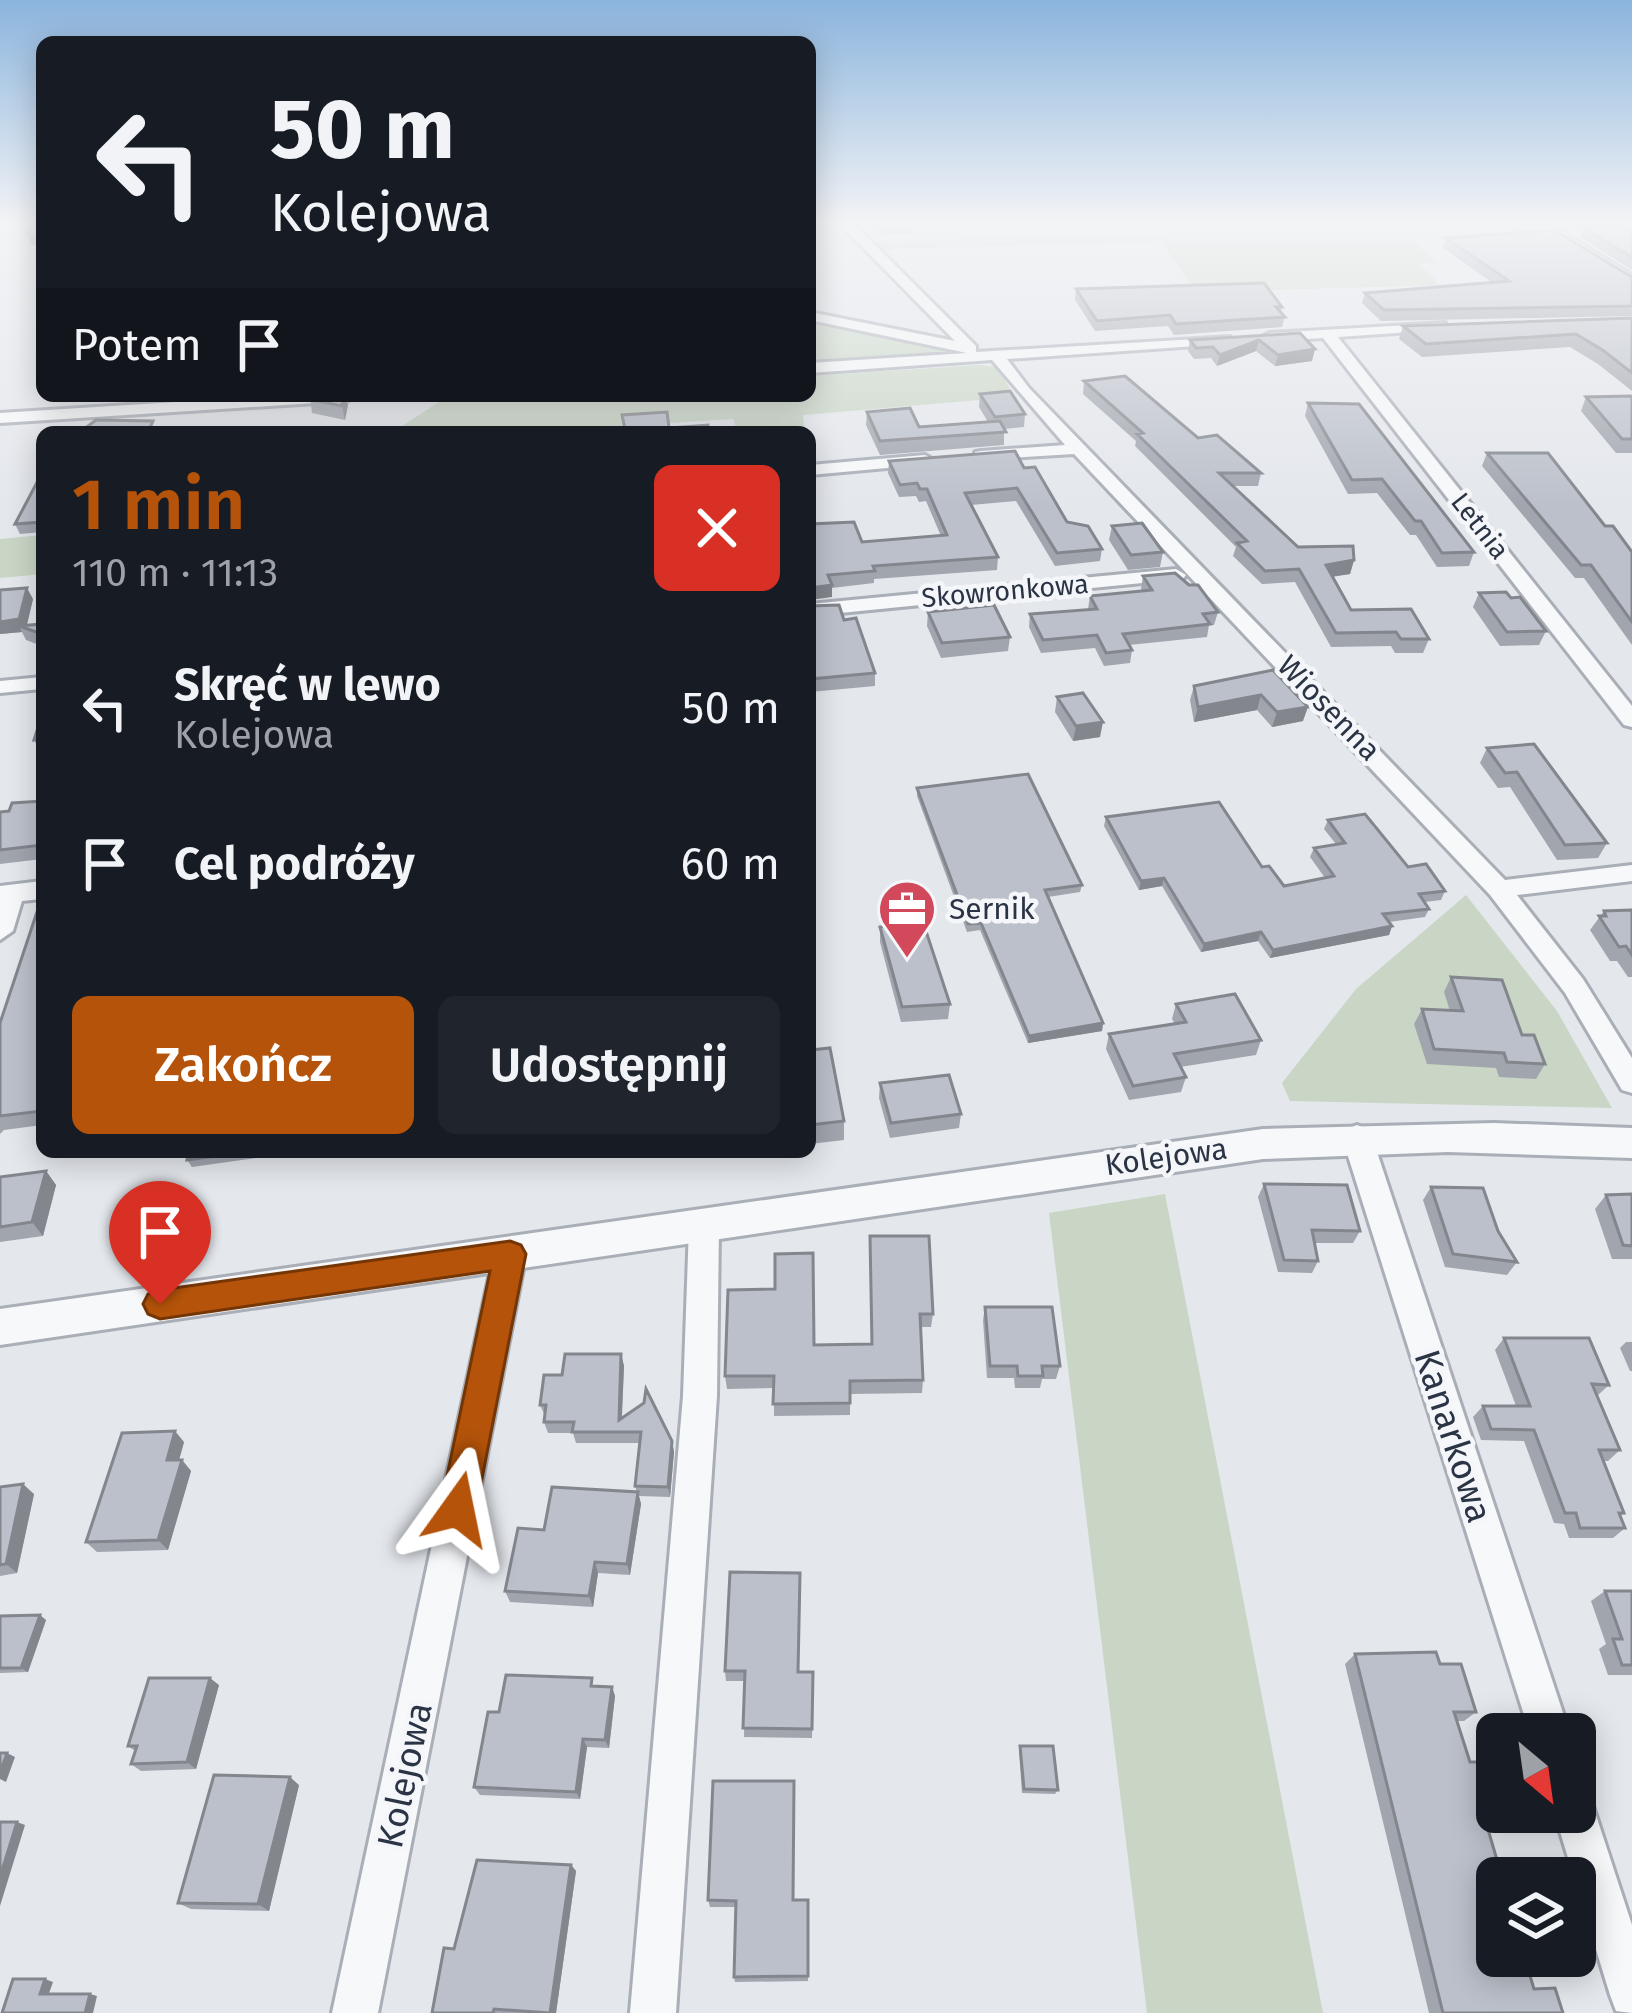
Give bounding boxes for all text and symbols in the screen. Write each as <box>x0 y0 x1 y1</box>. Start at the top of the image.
text: 50 m <box>270 79 455 180</box>
icon: left <box>72 84 228 240</box>
text: Kolejowa <box>270 181 492 245</box>
icon: arrive <box>226 312 292 378</box>
text: Potem <box>72 318 202 372</box>
text: 1 min <box>72 462 245 548</box>
button: close <box>654 465 780 591</box>
street label: Letnia <box>1444 486 1516 566</box>
text: 110 m · 11:13 <box>72 550 278 596</box>
street label: Skowronkowa <box>920 568 1090 614</box>
street label: Wiosenna <box>1270 648 1388 768</box>
text: Skręć w lewo <box>174 658 441 712</box>
icon: left <box>72 675 138 741</box>
text: 50 m <box>682 681 780 735</box>
text: Kolejowa <box>174 712 334 758</box>
icon: arrive <box>72 831 138 897</box>
text: Cel podróży <box>174 837 415 891</box>
text: 60 m <box>680 837 780 891</box>
office icon: Sernik <box>876 878 938 960</box>
place label: Sernik <box>949 891 1035 927</box>
button: Zakończ <box>72 996 414 1134</box>
button: Udostępnij <box>438 996 780 1134</box>
street label: Kolejowa <box>1103 1131 1229 1183</box>
pin <box>109 1181 211 1304</box>
icon: arrive <box>127 1199 193 1265</box>
street label: Kanarkowa <box>1404 1344 1502 1528</box>
position arrow <box>395 1446 521 1572</box>
street label: Kolejowa <box>368 1698 442 1852</box>
north arrow <box>1476 1713 1596 1833</box>
map controls <box>1476 1713 1596 1977</box>
button: layers <box>1476 1857 1596 1977</box>

